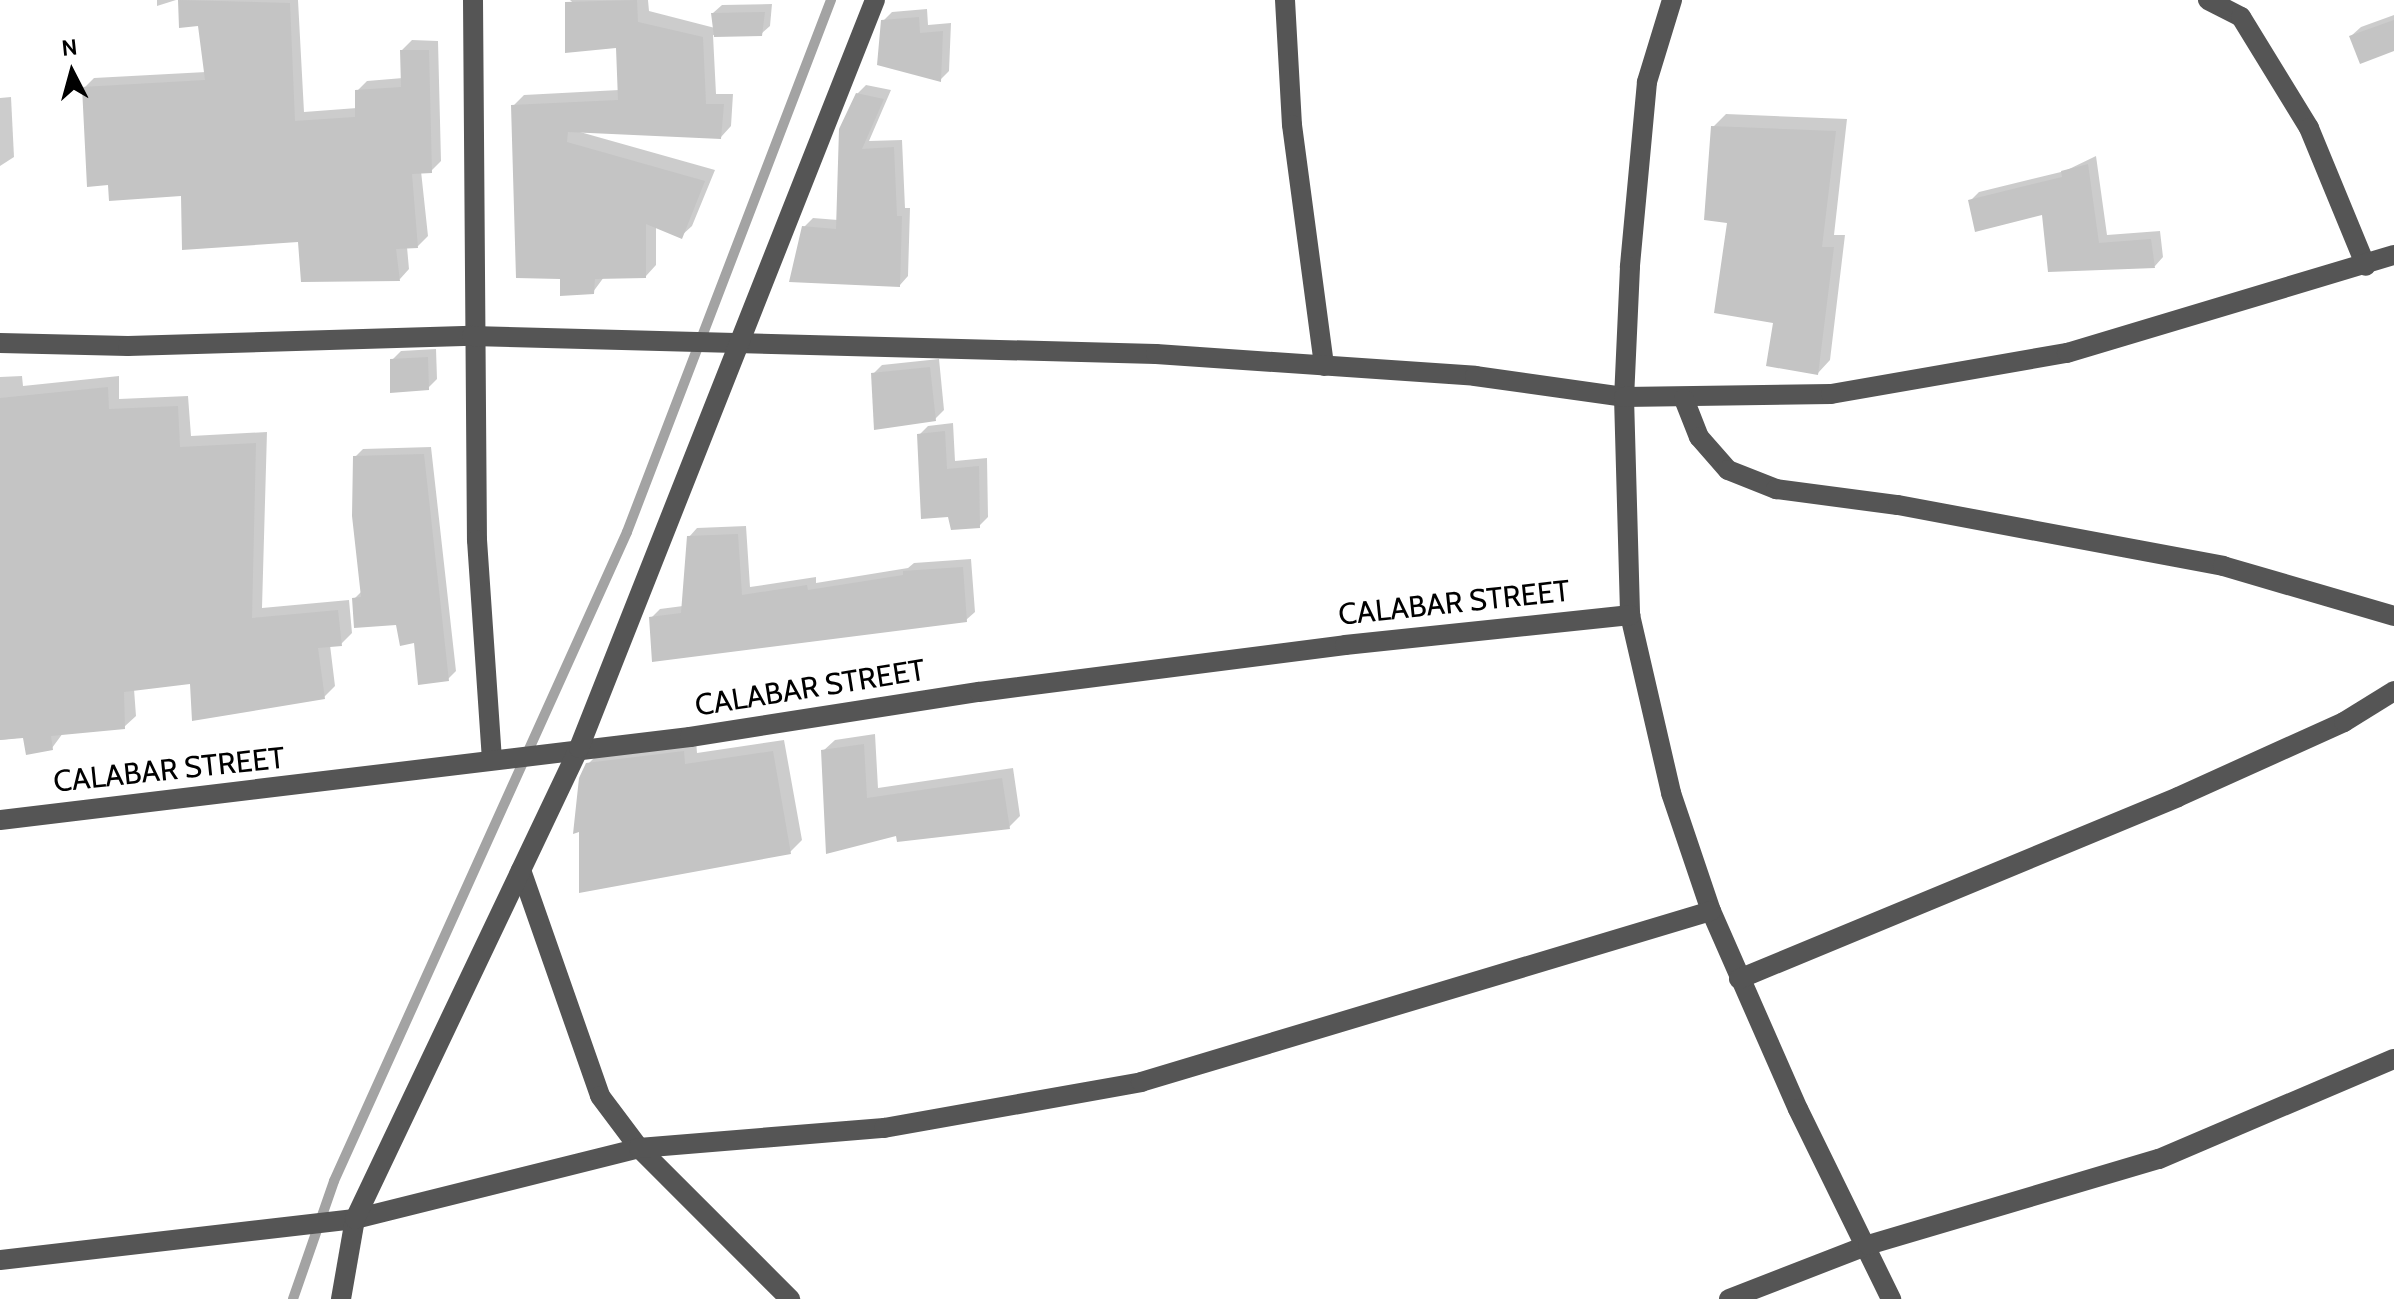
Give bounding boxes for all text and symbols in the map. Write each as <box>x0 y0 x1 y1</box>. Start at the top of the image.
north arrow <box>32 32 112 112</box>
text: N <box>60 33 79 62</box>
street label: CALABAR STREET <box>1336 573 1572 633</box>
street label: CALABAR STREET <box>692 652 928 724</box>
street label: CALABAR STREET <box>51 740 287 800</box>

